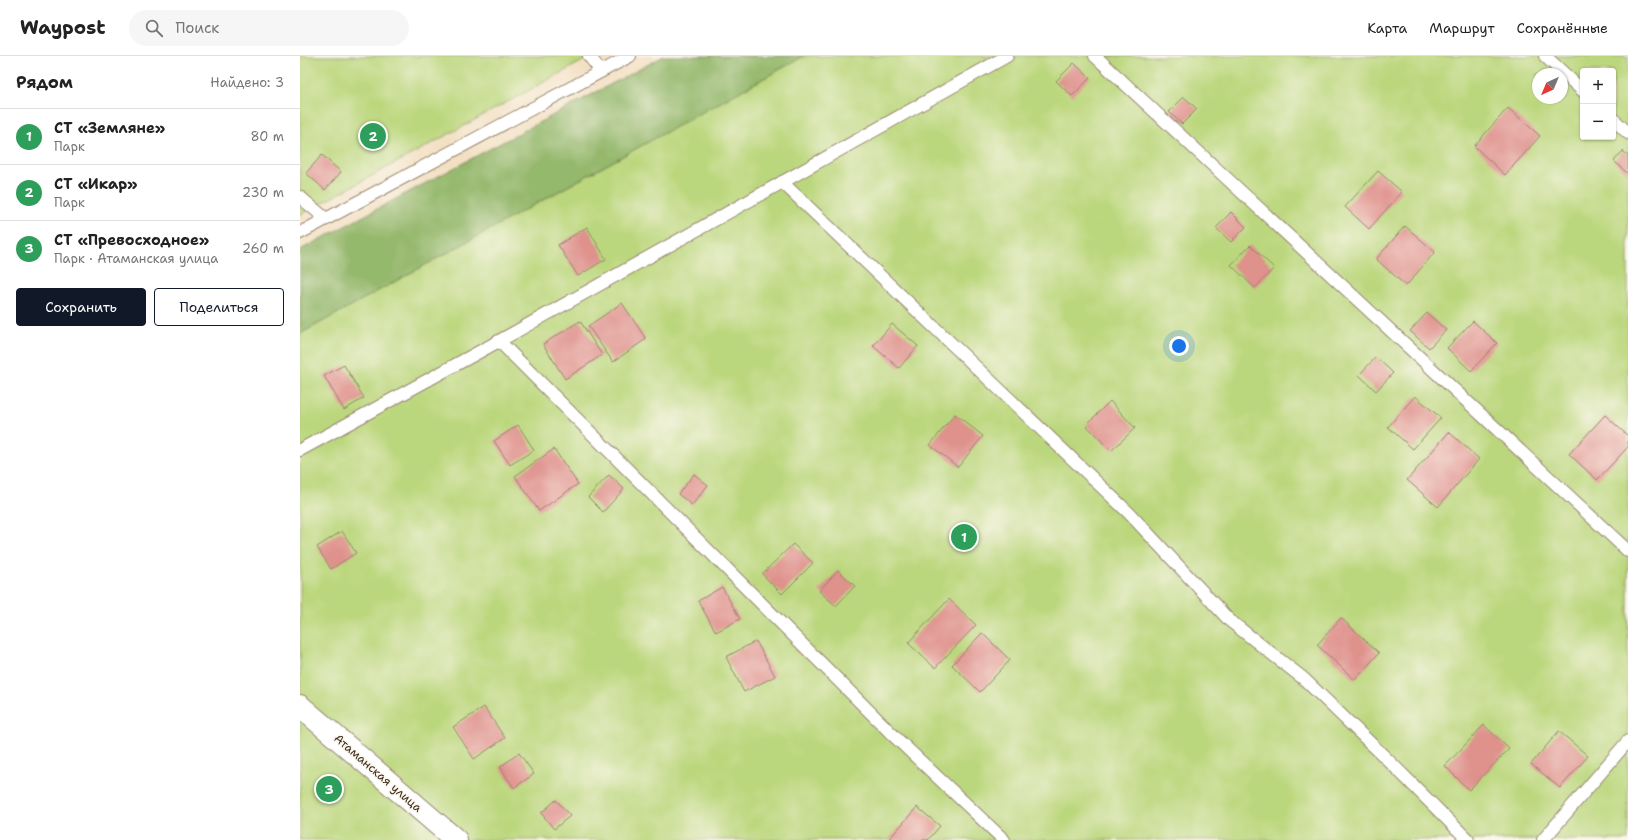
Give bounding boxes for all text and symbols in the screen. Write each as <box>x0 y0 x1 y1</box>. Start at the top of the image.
search box <box>129 10 409 46</box>
text: Waypost <box>20 15 105 40</box>
icon: search <box>143 17 165 39</box>
text: Поиск <box>175 18 219 38</box>
text: Карта <box>1367 19 1407 37</box>
text: Маршрут <box>1429 19 1495 37</box>
text: Сохранённые <box>1517 19 1608 37</box>
north arrow <box>1532 68 1568 104</box>
map controls <box>1580 68 1616 140</box>
button: + <box>1580 68 1616 104</box>
text: Рядом <box>16 71 73 93</box>
text: Найдено: 3 <box>210 74 284 91</box>
button: − <box>1580 104 1616 140</box>
text: СТ «Земляне» <box>54 118 165 138</box>
pin: 2 <box>360 121 386 151</box>
text: 1 <box>26 128 32 145</box>
text: 80 m <box>250 128 284 145</box>
text: Парк <box>54 138 85 155</box>
text: СТ «Икар» <box>54 174 137 194</box>
text: 2 <box>24 184 34 201</box>
text: 230 m <box>242 184 284 201</box>
text: Парк <box>54 194 85 211</box>
text: СТ «Превосходное» <box>54 230 209 250</box>
text: 3 <box>24 240 34 257</box>
text: 260 m <box>242 240 284 257</box>
text: Парк · Атаманская улица <box>54 250 218 267</box>
button: Сохранить <box>16 288 146 326</box>
button: Поделиться <box>154 288 284 326</box>
your location <box>1169 336 1189 356</box>
pin: 1 <box>951 522 977 552</box>
street label: Атаманская улица <box>331 730 426 816</box>
pin: 3 <box>316 774 342 804</box>

